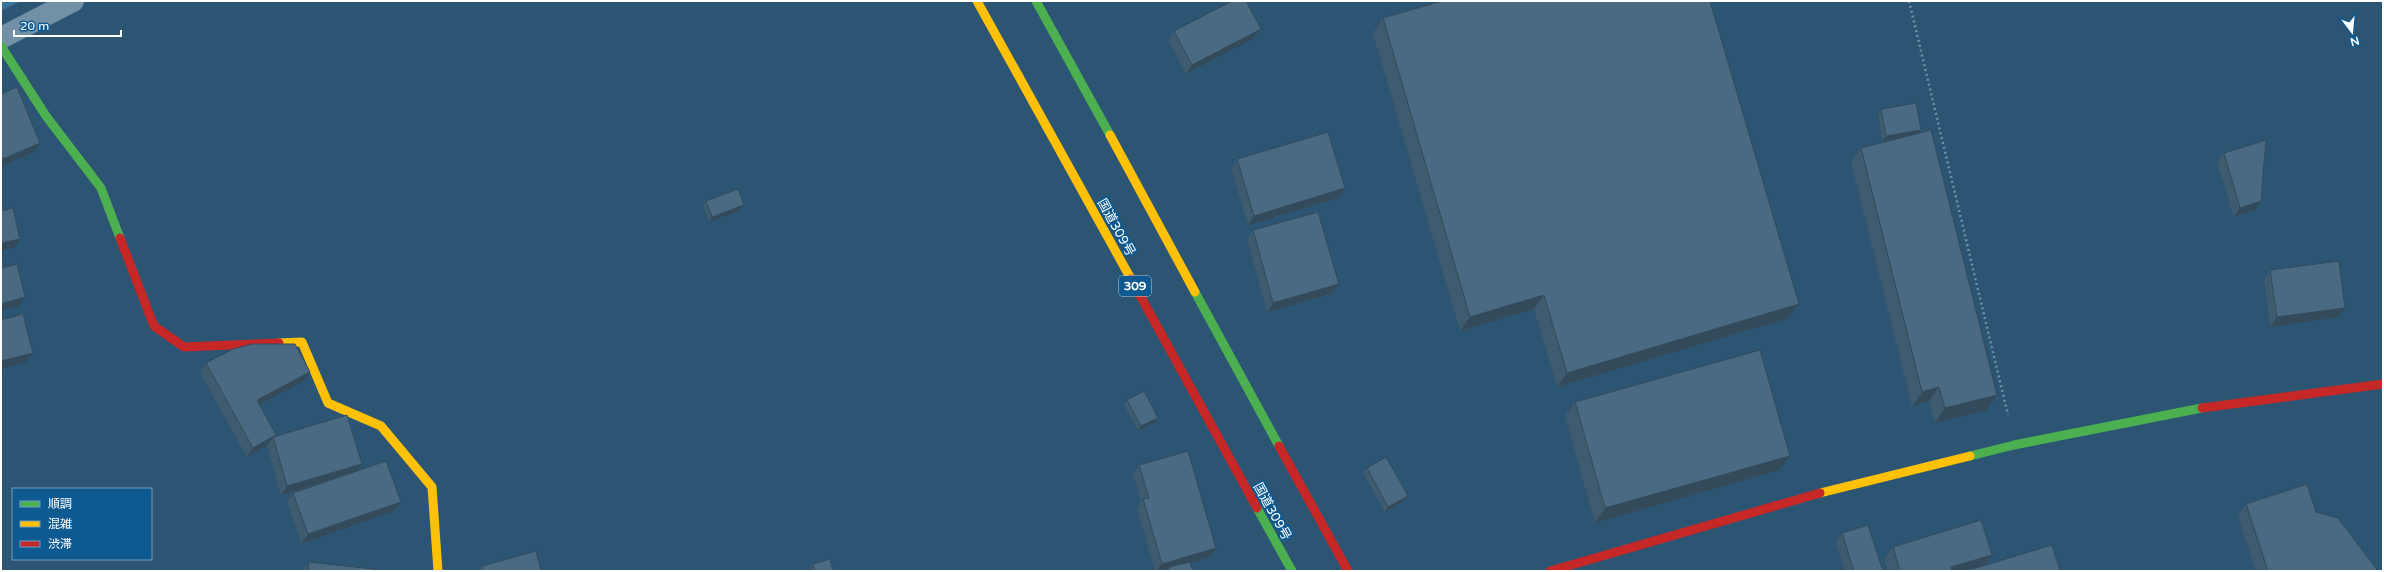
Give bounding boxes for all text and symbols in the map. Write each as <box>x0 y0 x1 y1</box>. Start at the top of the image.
scale bar <box>14 12 121 38</box>
north arrow <box>2332 12 2372 52</box>
text: 20 m <box>20 19 49 33</box>
text: N <box>2349 34 2361 49</box>
street label: 国道309号 <box>1094 196 1139 259</box>
road number: 309 <box>1119 276 1151 296</box>
street label: 国道309号 <box>1250 480 1295 543</box>
legend <box>12 488 152 560</box>
text: 順調 <box>48 497 72 511</box>
text: 混雑 <box>48 517 72 531</box>
text: 渋滞 <box>48 537 72 551</box>

